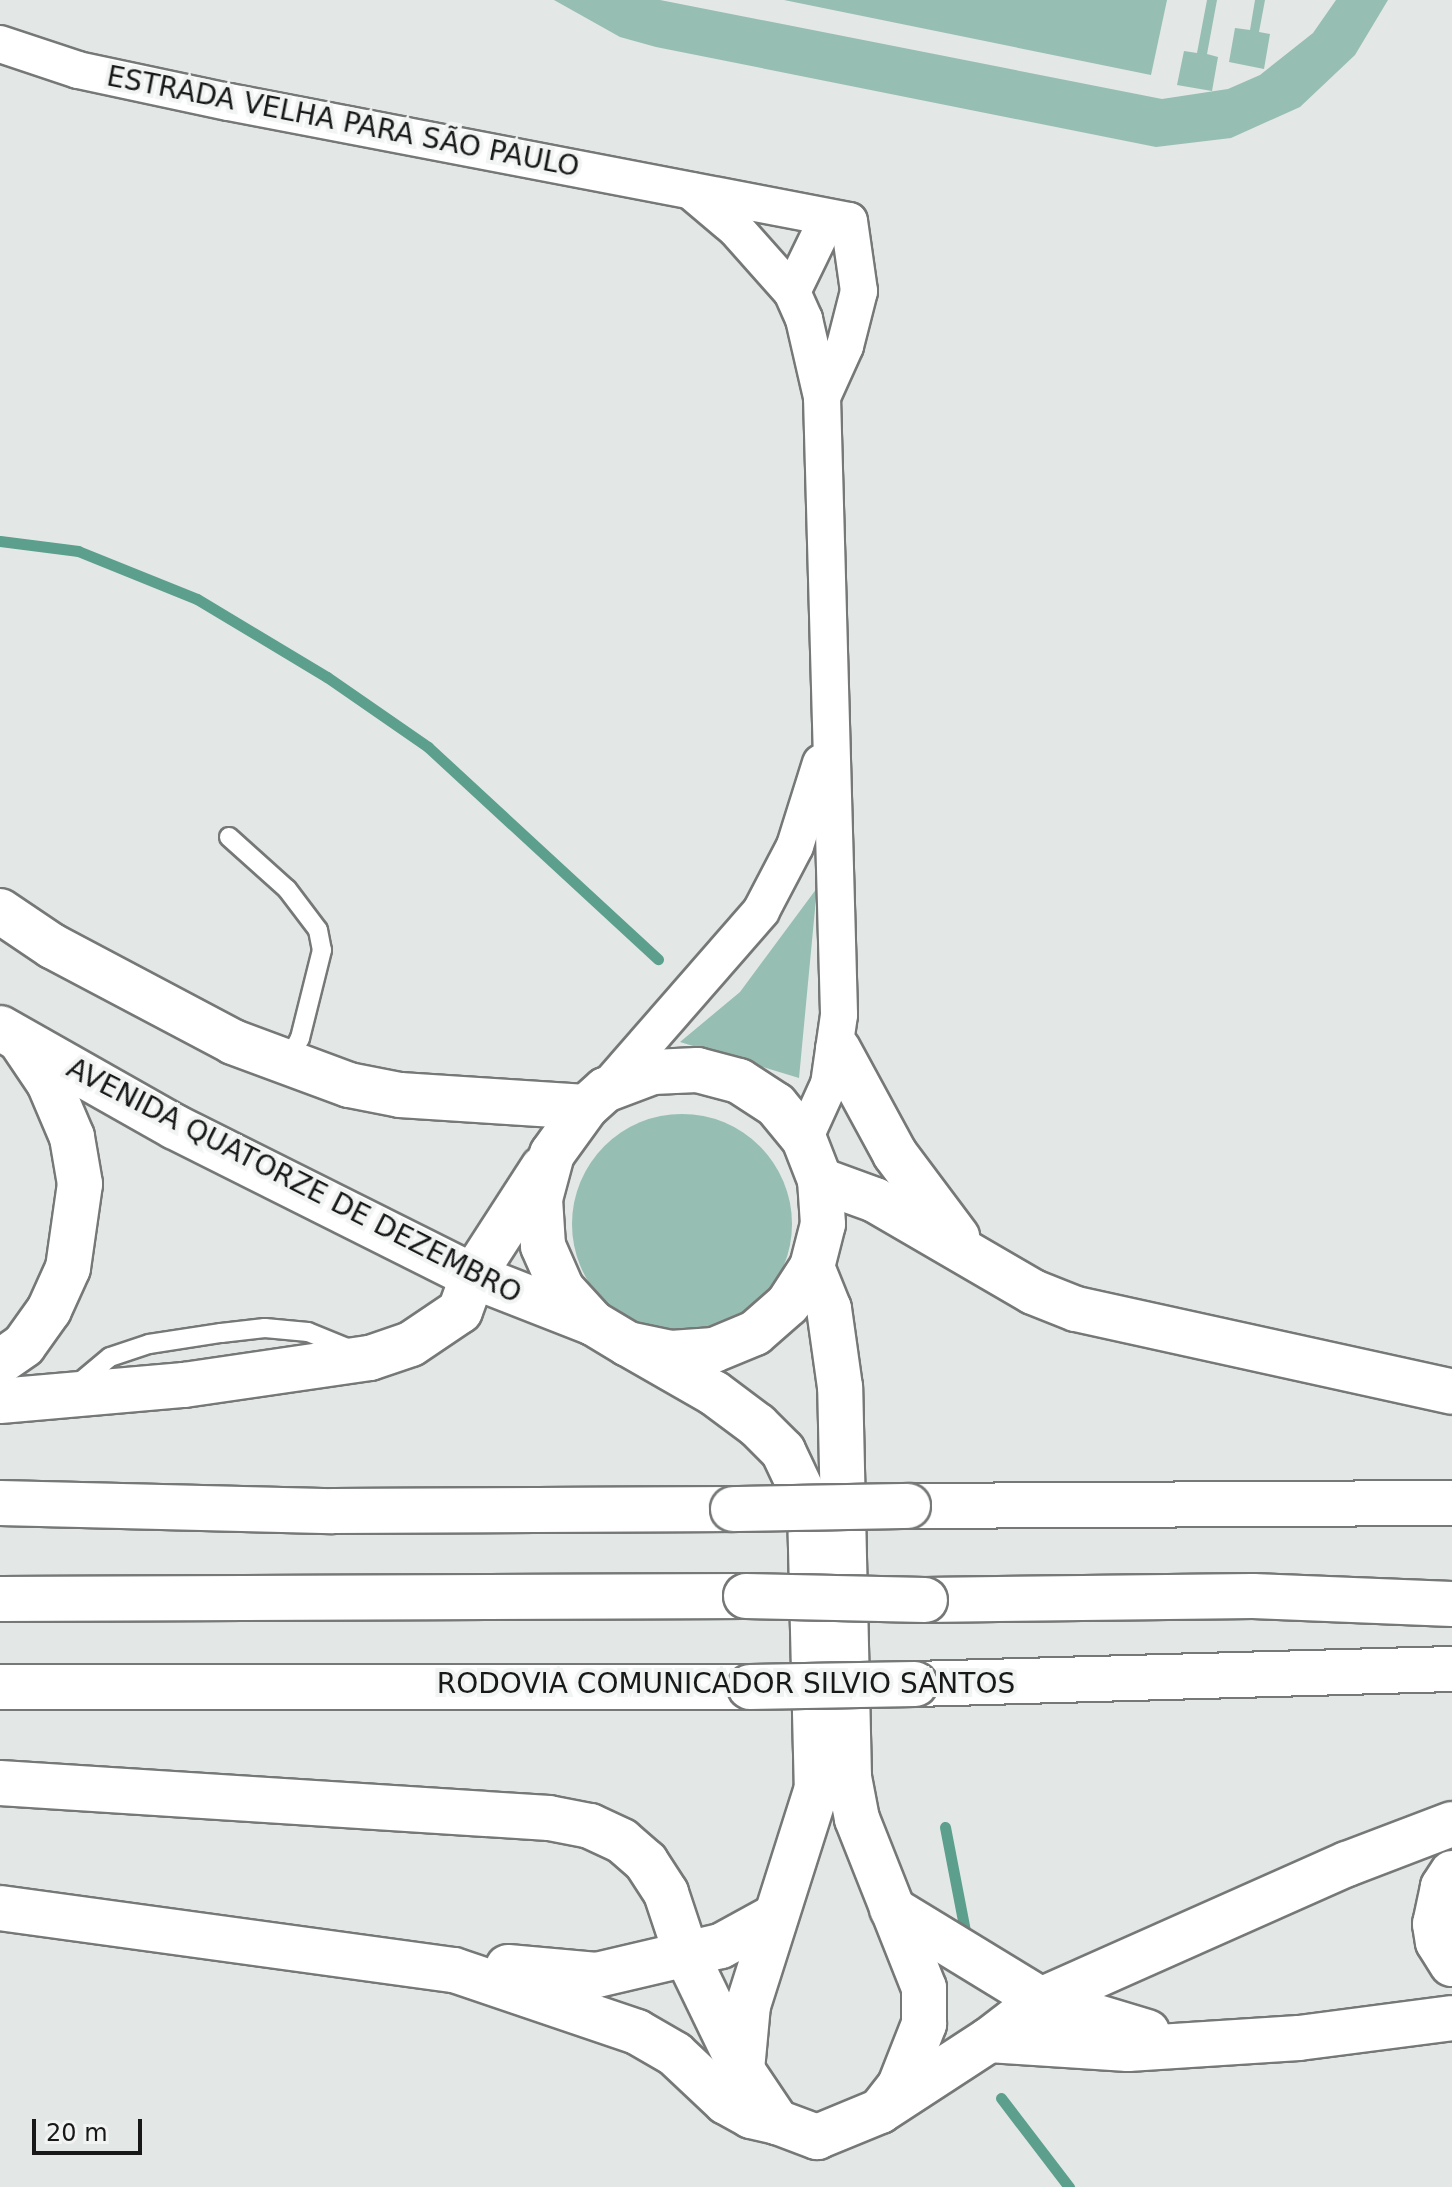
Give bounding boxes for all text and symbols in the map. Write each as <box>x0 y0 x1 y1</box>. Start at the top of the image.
street label: ESTRADA VELHA PARA SÃO PAULO <box>104 60 582 184</box>
street label: AVENIDA QUATORZE DE DEZEMBRO <box>61 1051 527 1311</box>
street label: RODOVIA COMUNICADOR SILVIO SANTOS <box>437 1667 1015 1701</box>
scale bar <box>36 2103 146 2153</box>
text: 20 m <box>46 2119 108 2147</box>

